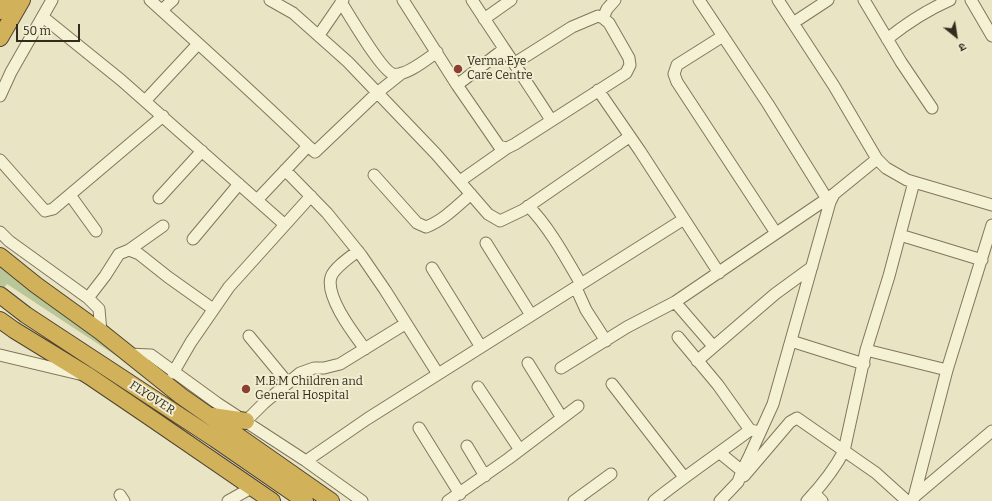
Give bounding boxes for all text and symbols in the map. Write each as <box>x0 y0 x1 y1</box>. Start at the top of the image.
scale bar <box>18 16 82 42</box>
north arrow <box>936 16 976 56</box>
text: 50 m <box>23 24 51 38</box>
text: उ <box>956 40 968 54</box>
place label: Verma Eye Care Centre <box>467 55 533 83</box>
marker: Verma Eye Care Centre <box>452 63 464 75</box>
place label: M.B.M Children and General Hospital <box>255 375 363 403</box>
street label: FLYOVER <box>127 378 177 418</box>
marker: M.B.M Children and General Hospital <box>240 383 252 395</box>

